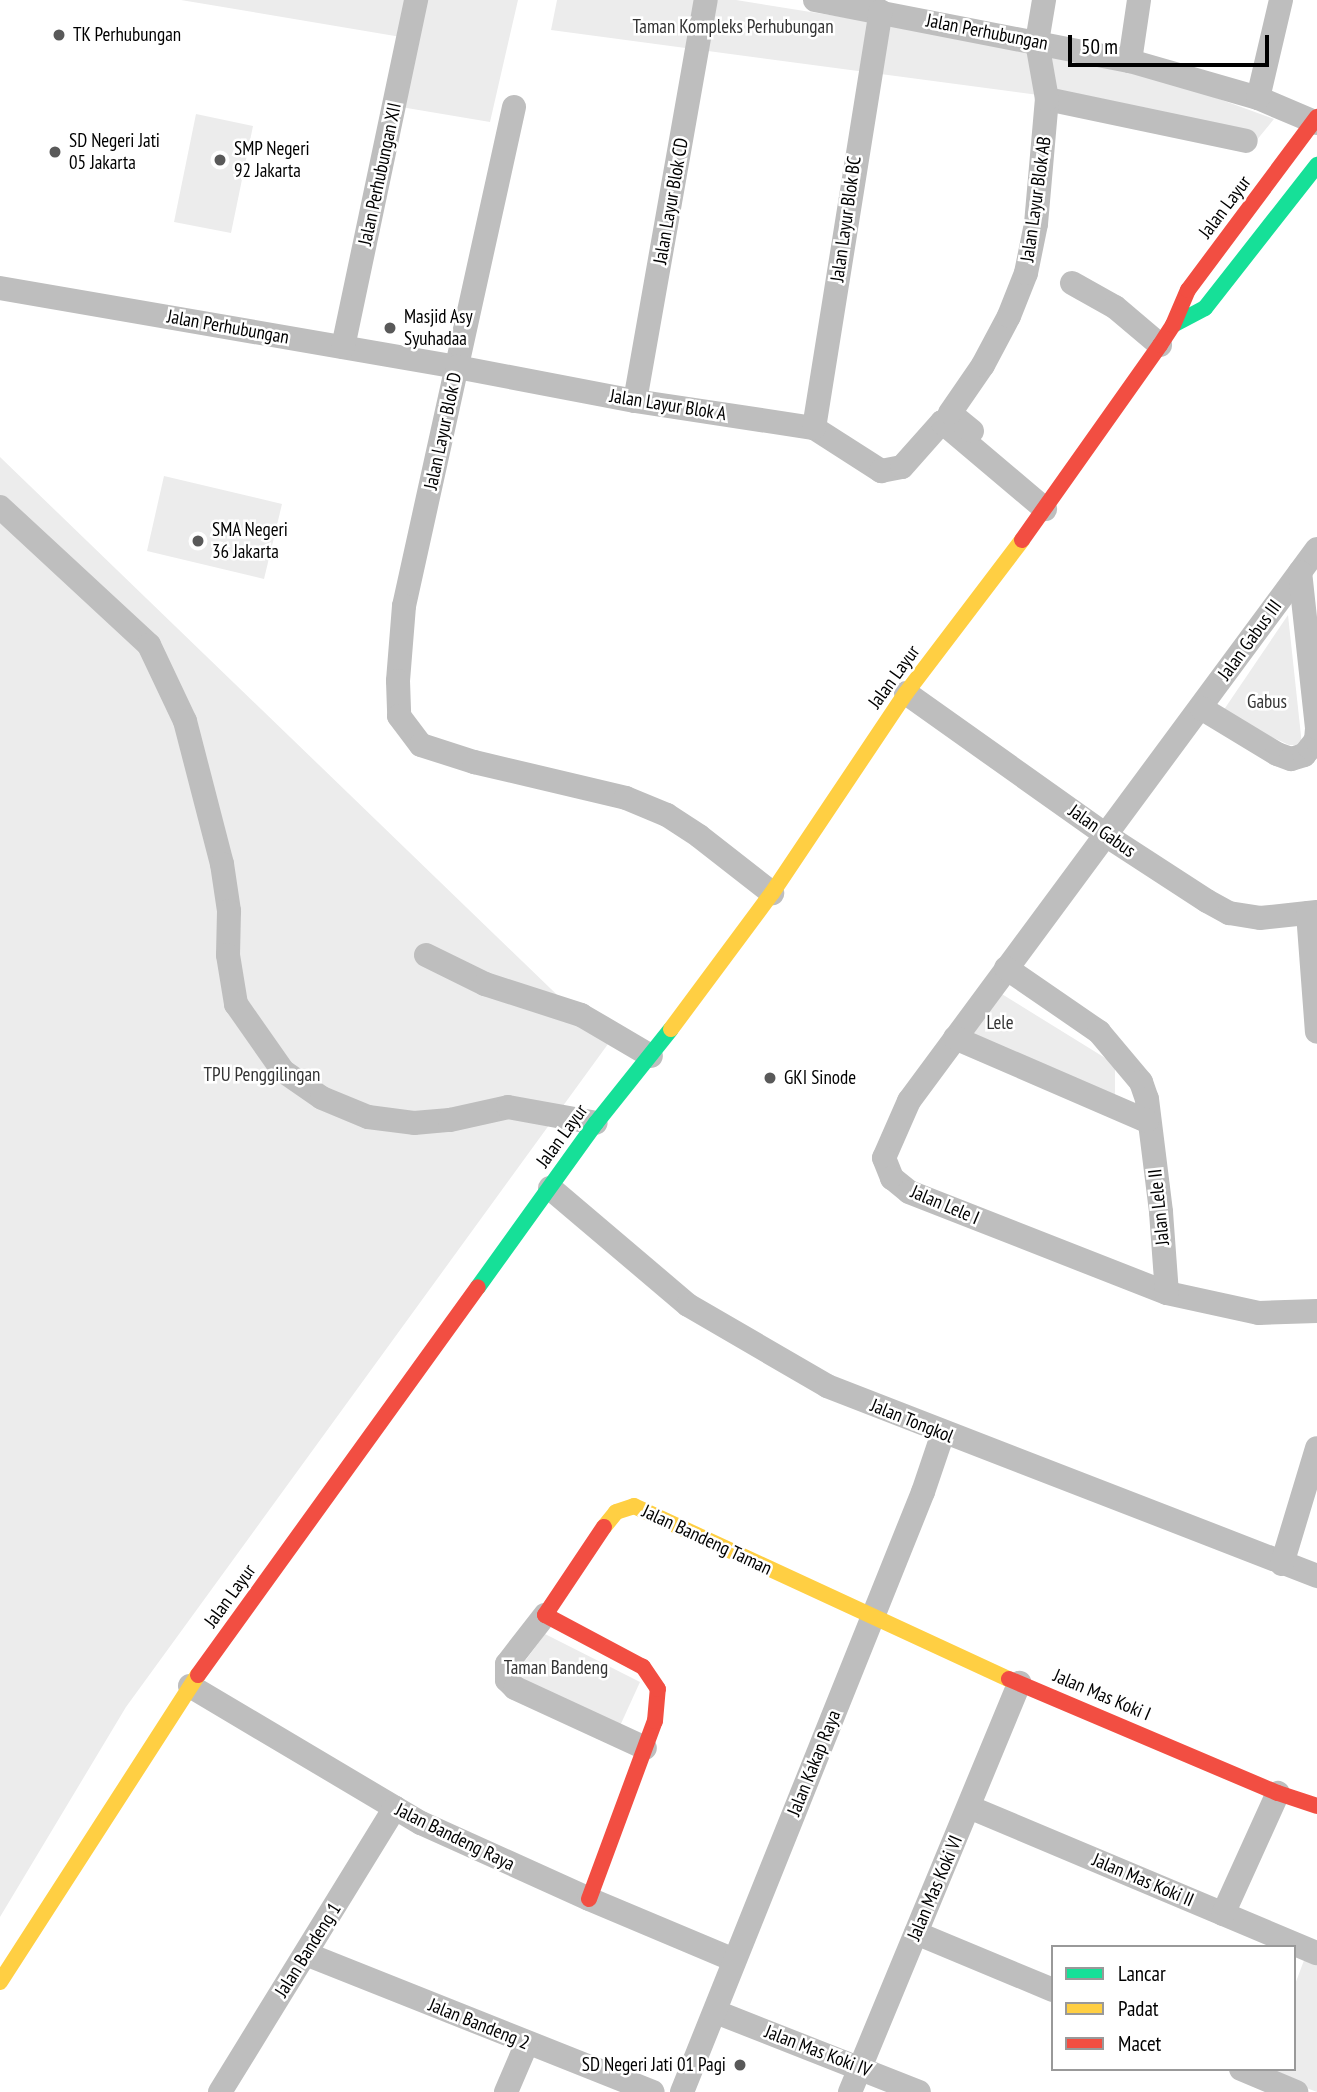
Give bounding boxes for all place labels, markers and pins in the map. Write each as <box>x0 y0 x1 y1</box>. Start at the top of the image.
place label: TK Perhubungan <box>73 24 182 46</box>
marker: TK Perhubungan <box>51 27 67 43</box>
place label: SD Negeri Jati 05 Jakarta <box>69 130 160 174</box>
place label: SMP Negeri 92 Jakarta <box>234 138 310 182</box>
marker: SD Negeri Jati 05 Jakarta <box>47 144 63 160</box>
marker: SMP Negeri 92 Jakarta <box>212 152 228 168</box>
place label: Masjid Asy Syuhadaa <box>404 306 473 350</box>
marker: Masjid Asy Syuhadaa <box>382 320 398 336</box>
place label: SMA Negeri 36 Jakarta <box>212 519 289 563</box>
marker: SMA Negeri 36 Jakarta <box>190 533 206 549</box>
place label: GKI Sinode <box>784 1067 856 1089</box>
marker: GKI Sinode <box>762 1070 778 1086</box>
place label: SD Negeri Jati 01 Pagi <box>582 2054 726 2076</box>
marker: SD Negeri Jati 01 Pagi <box>732 2057 748 2073</box>

